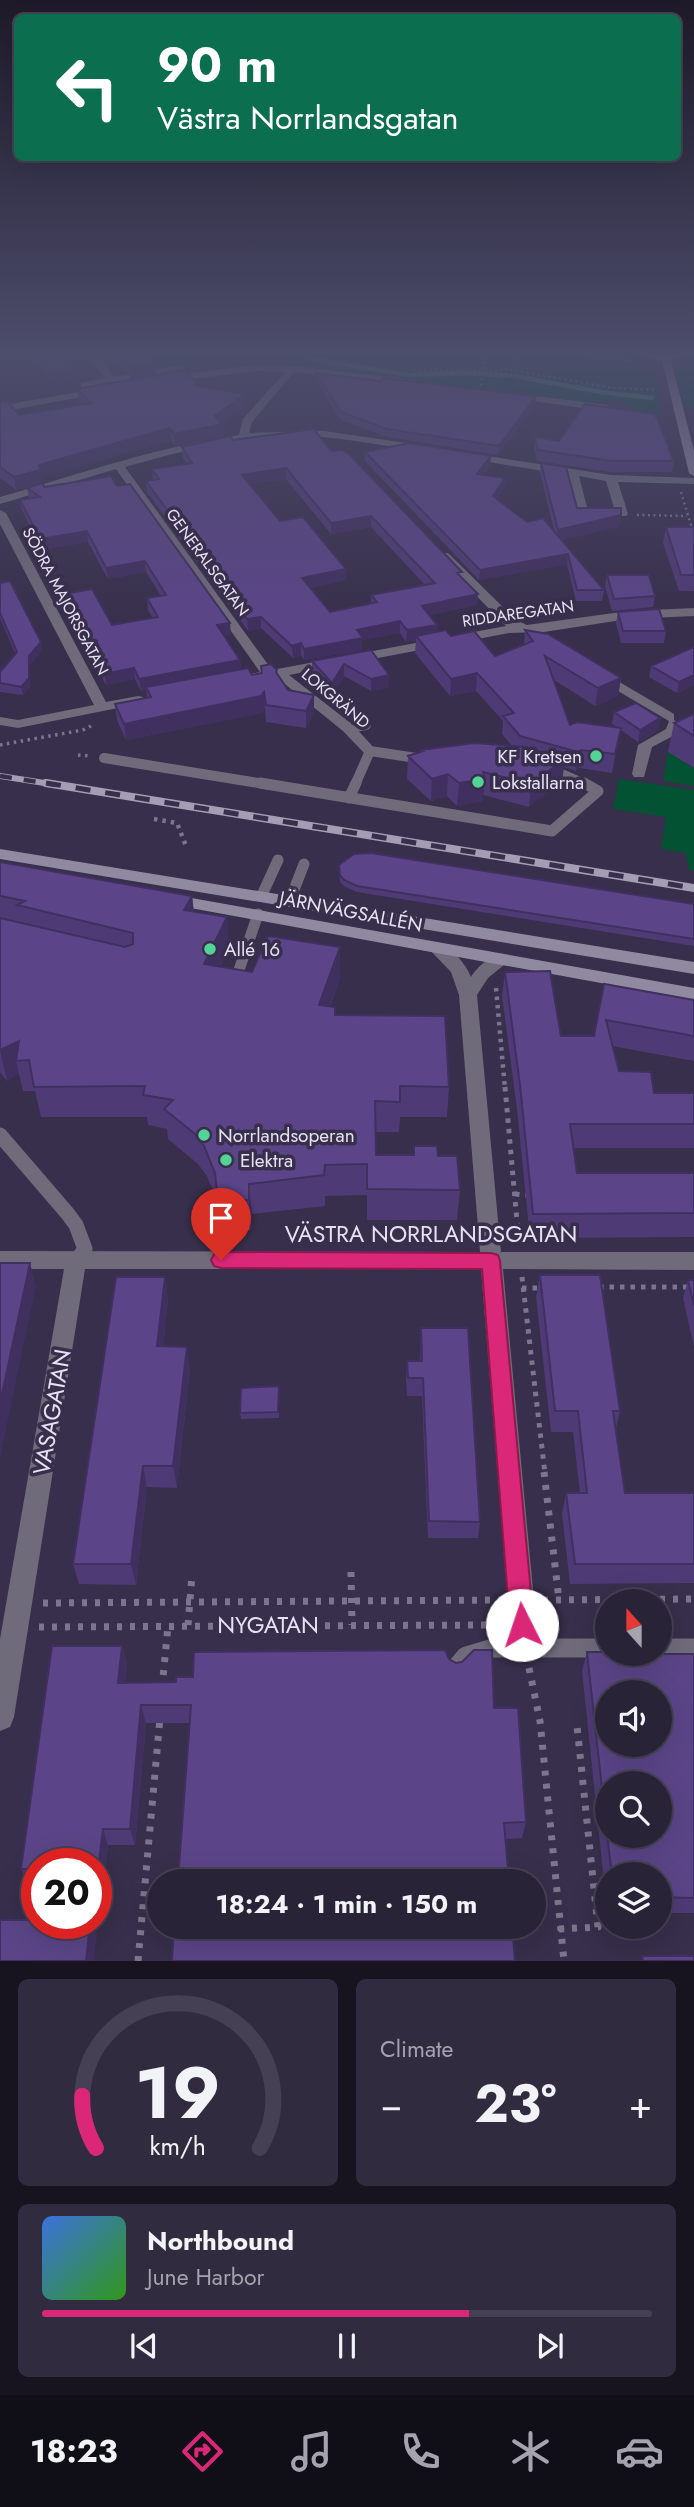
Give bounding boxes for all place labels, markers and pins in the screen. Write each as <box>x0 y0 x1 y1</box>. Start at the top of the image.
place label: KF Kretsen <box>497 743 582 770</box>
marker: KF Kretsen <box>588 748 604 764</box>
place label: Lokstallarna <box>492 769 584 796</box>
marker: Lokstallarna <box>470 774 486 790</box>
place label: Allé 16 <box>224 936 280 963</box>
marker: Allé 16 <box>202 941 218 957</box>
place label: Norrlandsoperan <box>218 1122 355 1149</box>
marker: Norrlandsoperan <box>196 1127 212 1143</box>
place label: Elektra <box>240 1147 293 1174</box>
marker: Elektra <box>218 1152 234 1168</box>
pin <box>191 1188 251 1260</box>

